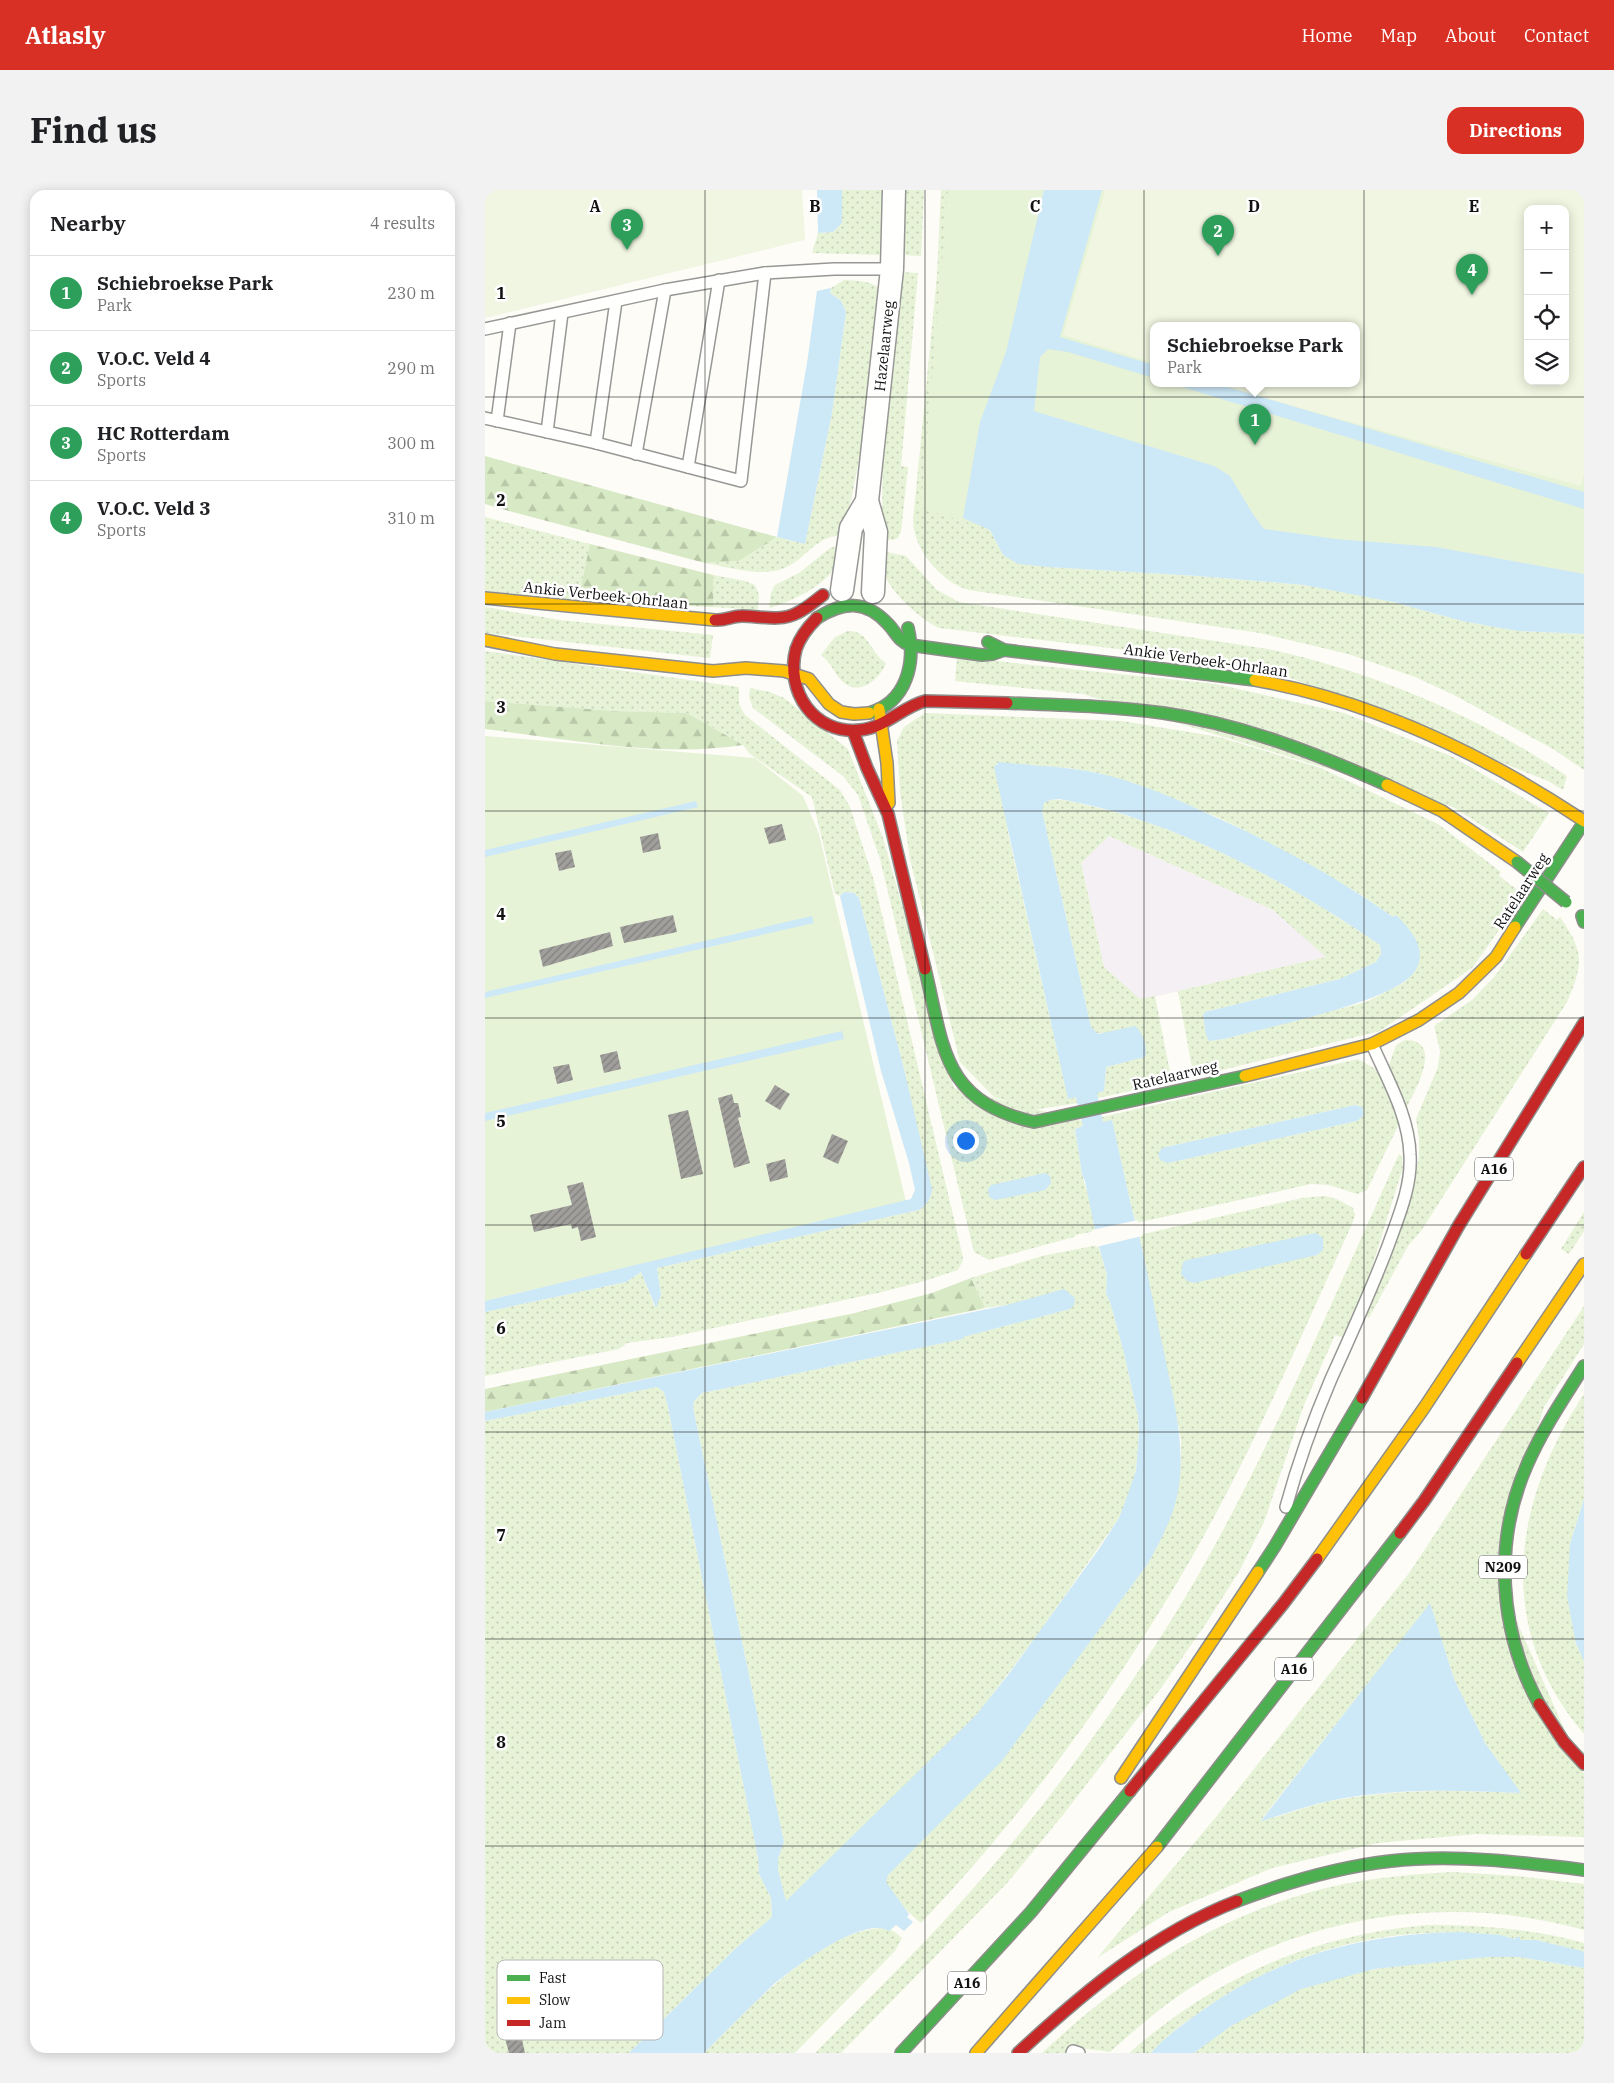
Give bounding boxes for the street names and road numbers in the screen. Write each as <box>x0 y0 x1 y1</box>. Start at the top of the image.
street label: Hazelaarweg <box>870 300 898 392</box>
street label: Ankie Verbeek-Ohrlaan <box>523 577 690 613</box>
street label: Ankie Verbeek-Ohrlaan <box>1123 639 1290 681</box>
street label: Ratelaarweg <box>1489 849 1553 933</box>
street label: Ratelaarweg <box>1130 1056 1220 1094</box>
road number: A16 <box>1475 1158 1513 1181</box>
road number: N209 <box>1479 1555 1527 1578</box>
road number: A16 <box>1275 1658 1313 1680</box>
road number: A16 <box>948 1972 986 1995</box>

